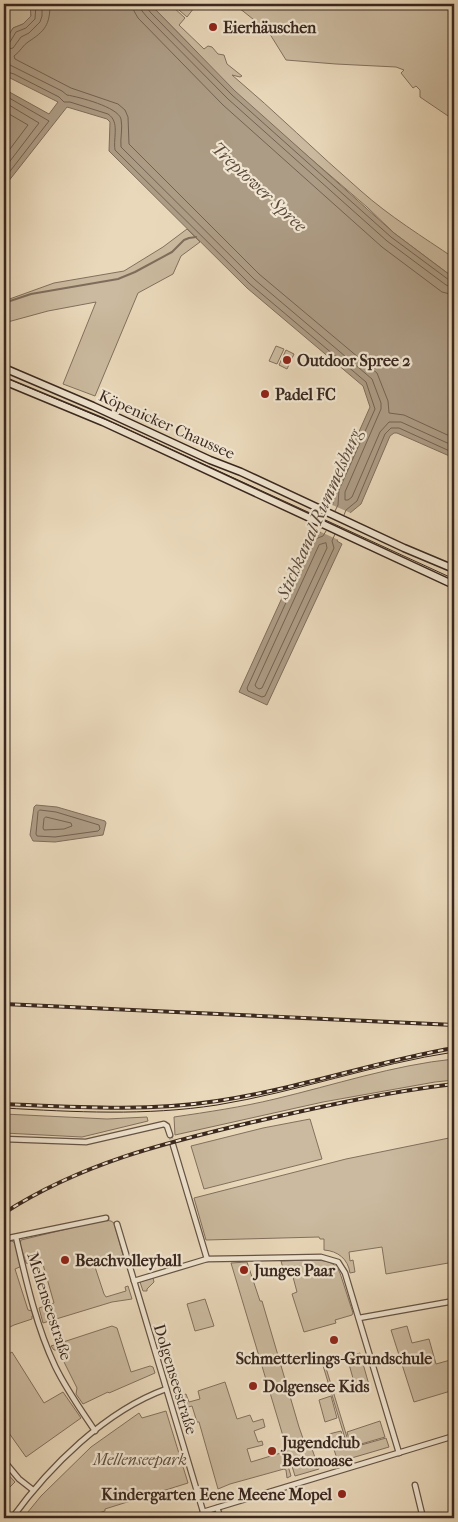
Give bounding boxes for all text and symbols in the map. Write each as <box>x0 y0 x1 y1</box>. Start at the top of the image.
place label: Eierhäuschen <box>223 18 317 37</box>
marker: Eierhäuschen <box>207 21 219 33</box>
water label: Treptower Spree <box>207 138 311 237</box>
place label: Outdoor Spree 2 <box>297 351 411 371</box>
marker: Outdoor Spree 2 <box>281 354 293 366</box>
place label: Padel FC <box>275 385 336 404</box>
street label: Köpenicker Chaussee <box>96 386 238 463</box>
marker: Padel FC <box>259 388 271 400</box>
water label: Stichkanal Rummelsburg <box>272 425 367 603</box>
street label: Mellenseestraße <box>23 1250 76 1363</box>
place label: Beachvolleyball <box>75 1251 182 1271</box>
marker: Beachvolleyball <box>59 1254 71 1266</box>
place label: Junges Paar <box>252 1261 336 1281</box>
marker: Junges Paar <box>238 1264 250 1276</box>
street label: Dolgenseestraße <box>150 1322 201 1437</box>
marker: Schmetterlings-Grundschule <box>328 1334 340 1346</box>
place label: Schmetterlings-Grundschule <box>236 1349 432 1369</box>
place label: Dolgensee Kids <box>263 1377 369 1397</box>
marker: Dolgensee Kids <box>247 1380 259 1392</box>
place label: Jugendclub Betonoase <box>280 1433 360 1470</box>
marker: Jugendclub Betonoase <box>266 1445 278 1457</box>
park label: Mellenseepark <box>92 1450 187 1469</box>
place label: Kindergarten Eene Meene Mopel <box>101 1485 333 1505</box>
marker: Kindergarten Eene Meene Mopel <box>336 1488 348 1500</box>

